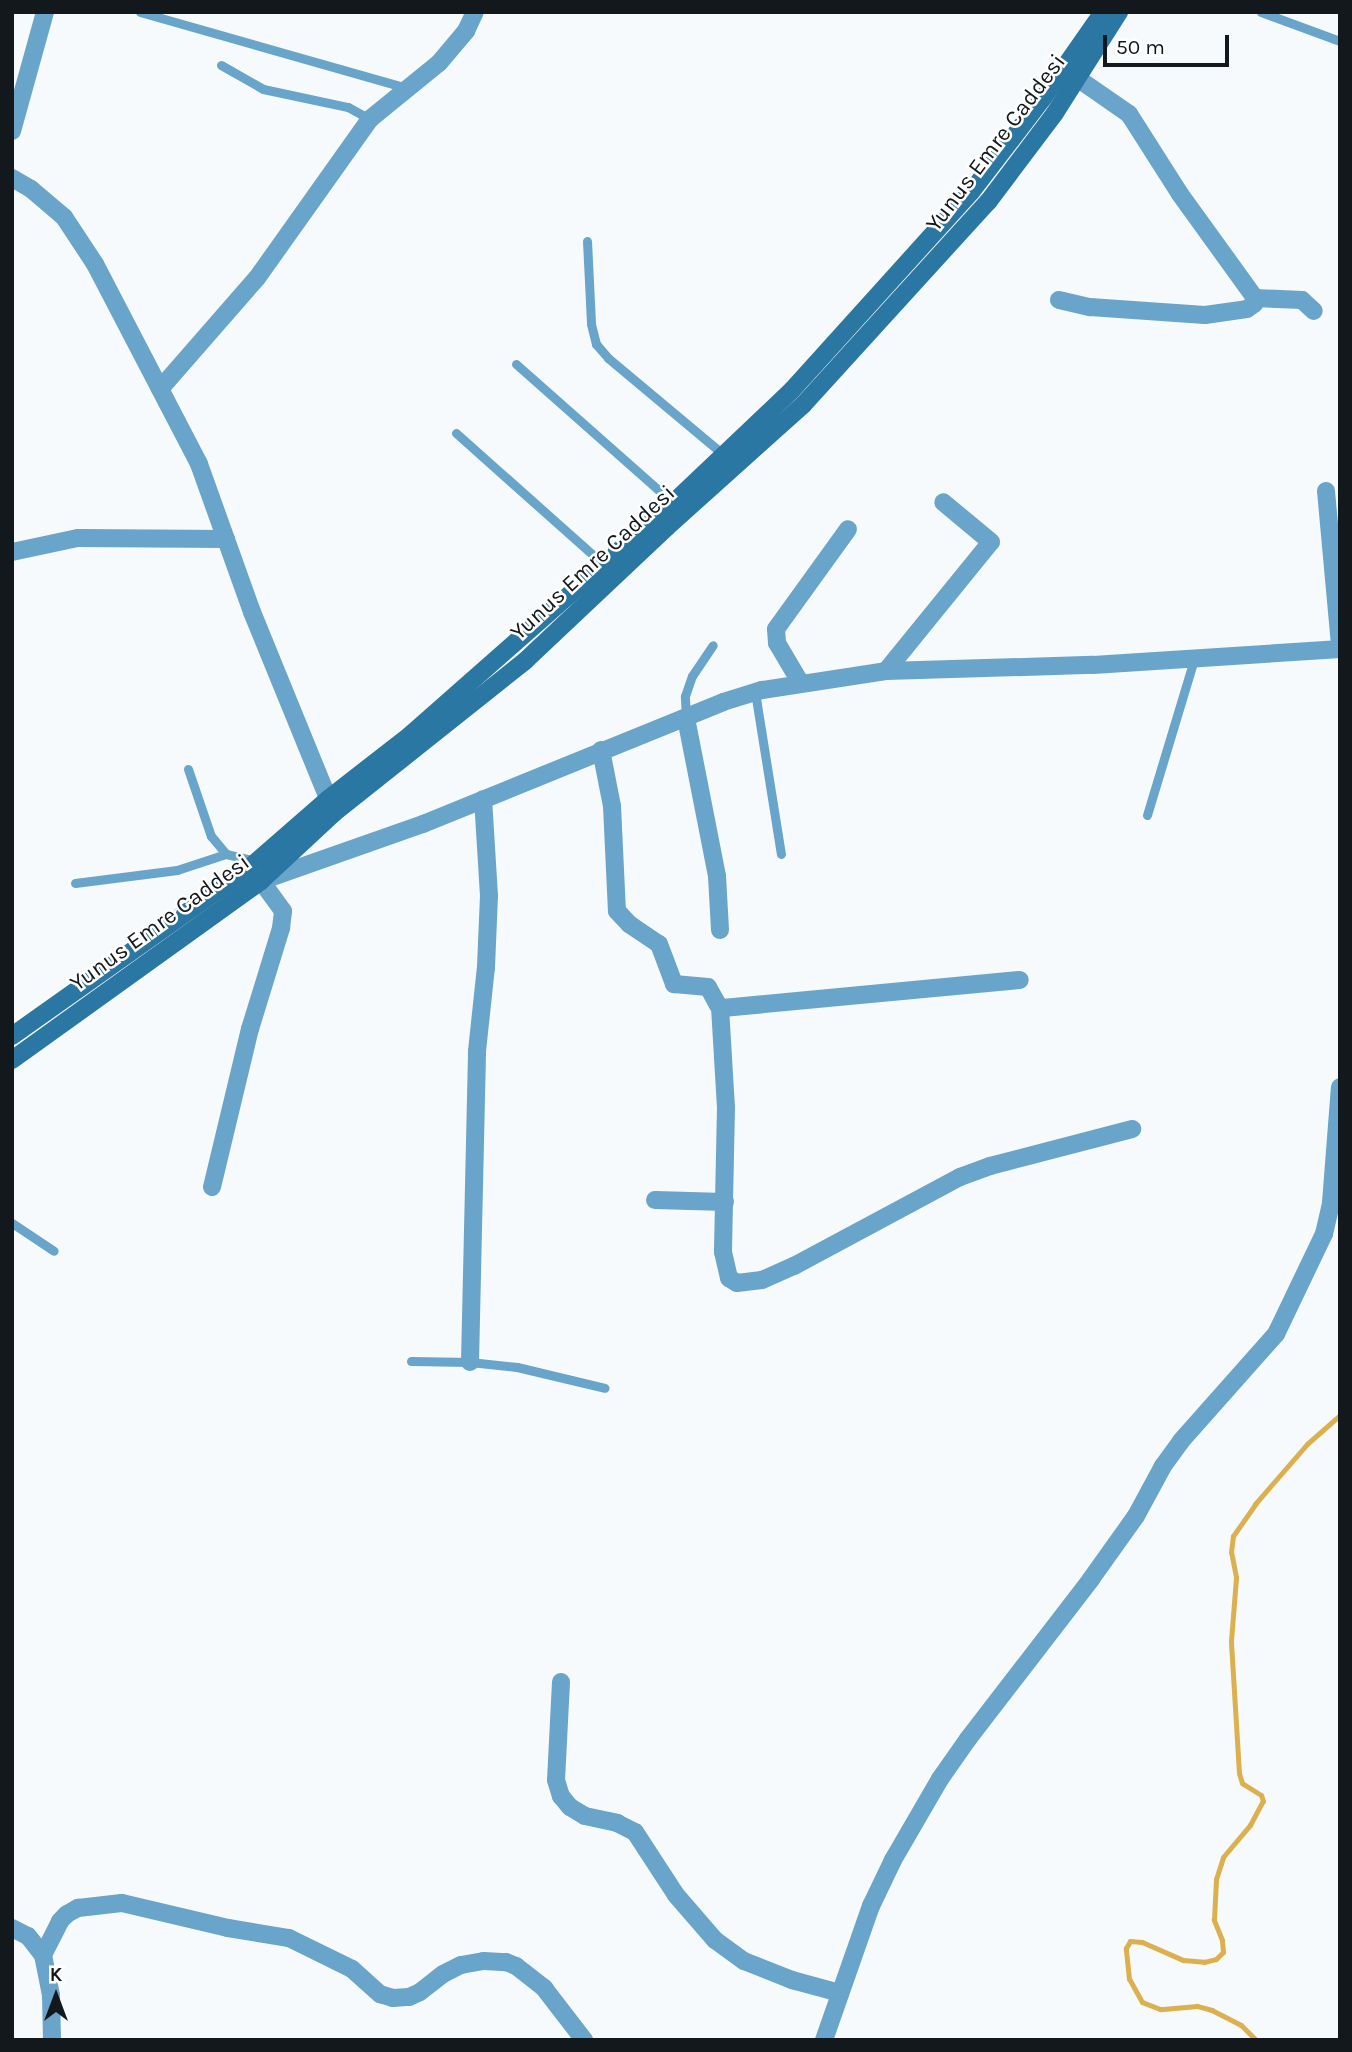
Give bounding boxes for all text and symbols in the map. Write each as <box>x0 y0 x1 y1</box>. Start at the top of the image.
scale bar <box>1107 21 1233 65</box>
text: 50 m <box>1116 35 1165 59</box>
street label: Yunus Emre Caddesi <box>920 49 1072 237</box>
street label: Yunus Emre Caddesi <box>505 480 681 646</box>
street label: Yunus Emre Caddesi <box>65 849 255 997</box>
north arrow <box>21 1961 91 2031</box>
text: K <box>50 1964 62 1986</box>

